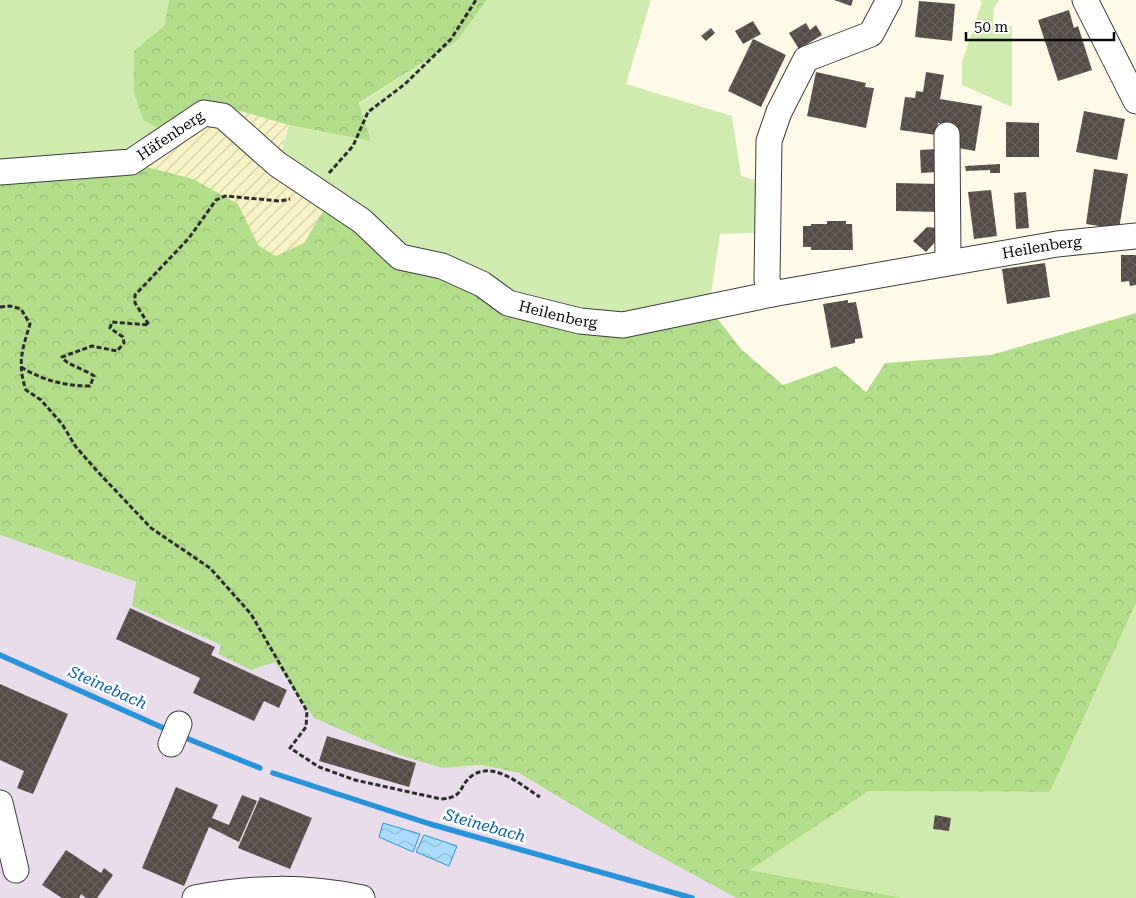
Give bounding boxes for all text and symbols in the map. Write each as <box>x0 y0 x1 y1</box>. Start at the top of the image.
scale bar <box>966 10 1114 42</box>
text: 50 m <box>974 18 1009 36</box>
street label: Häfenberg <box>134 106 208 164</box>
street label: Heilenberg <box>1001 233 1083 262</box>
street label: Heilenberg <box>517 297 599 332</box>
water label: Steinebach <box>65 661 150 713</box>
water label: Steinebach <box>441 805 528 846</box>

